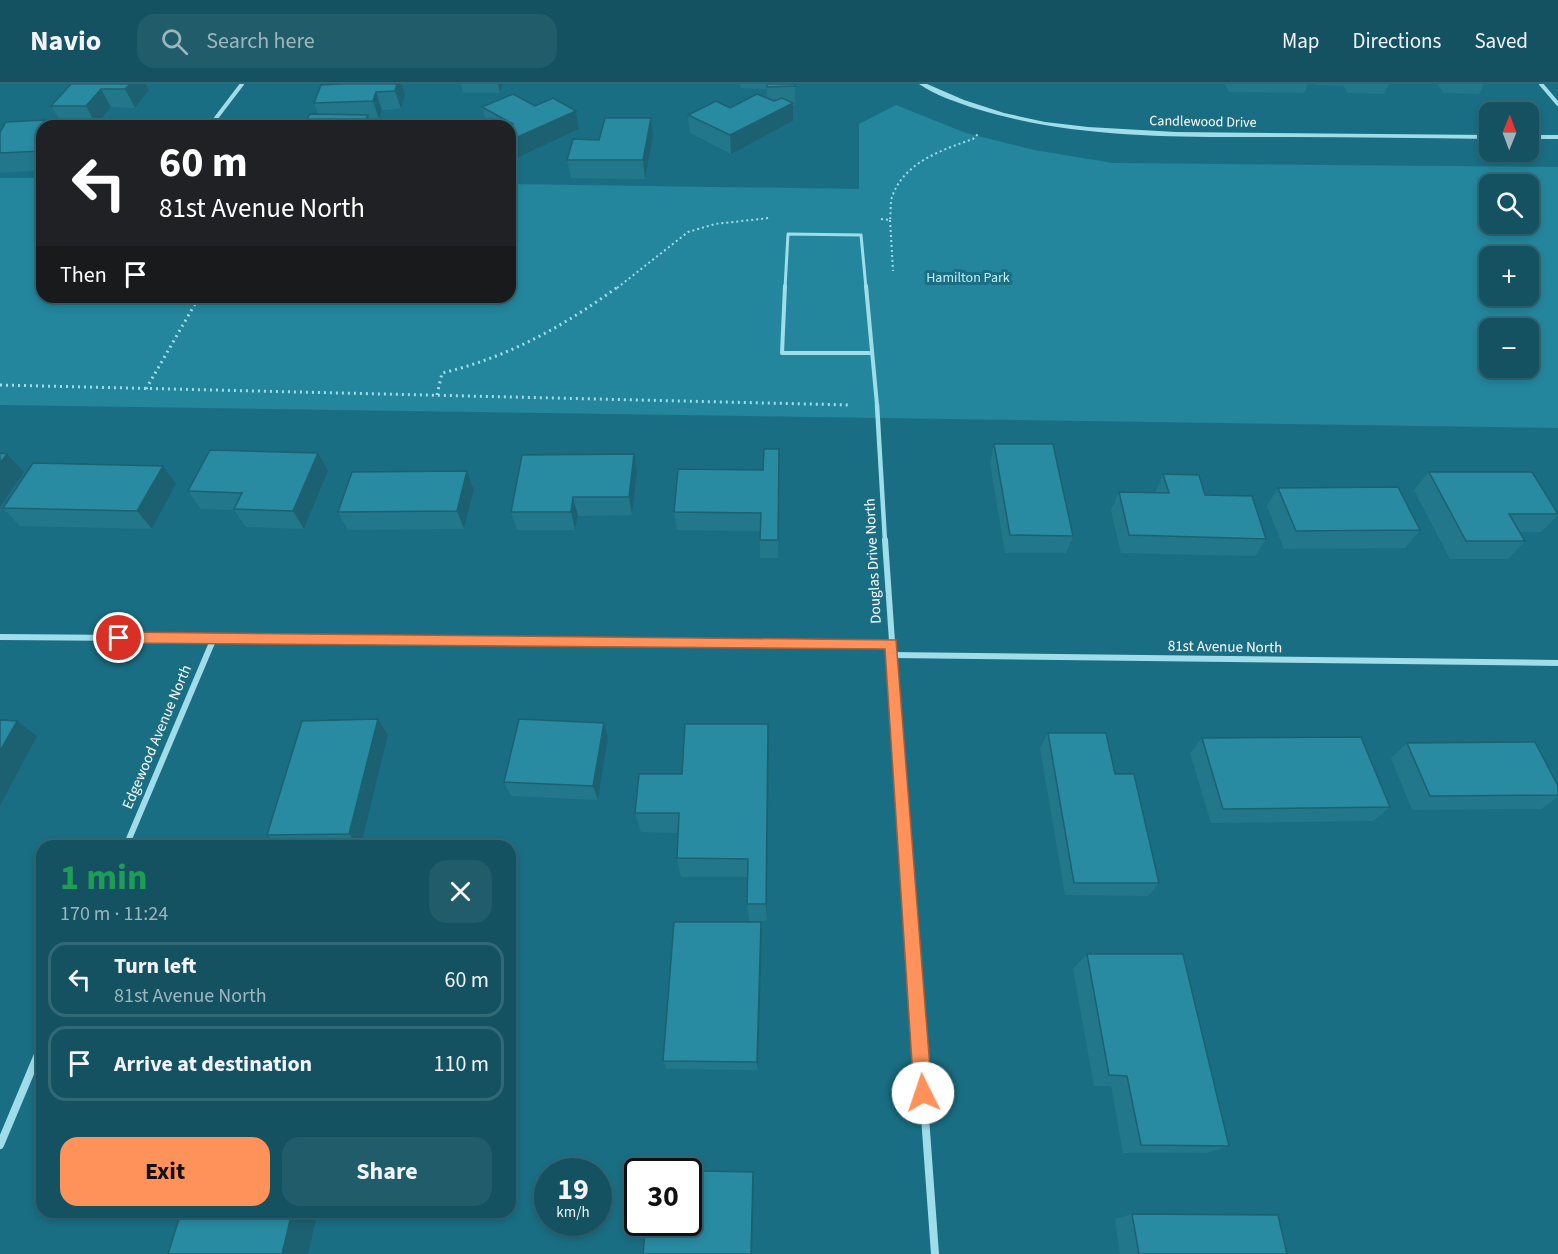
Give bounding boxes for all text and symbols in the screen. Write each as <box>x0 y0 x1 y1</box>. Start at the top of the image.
search box <box>137 14 557 68</box>
text: Navio <box>30 21 101 61</box>
icon: search <box>158 25 191 58</box>
text: Search here <box>206 25 315 57</box>
text: Map <box>1282 26 1320 56</box>
text: Directions <box>1353 26 1441 56</box>
text: Saved <box>1474 26 1528 56</box>
north arrow <box>1479 102 1539 162</box>
map controls <box>1479 102 1539 378</box>
street label: Candlewood Drive <box>1149 111 1257 133</box>
text: 60 m <box>159 133 248 193</box>
icon: left <box>60 144 138 222</box>
button: search <box>1479 174 1539 234</box>
text: 81st Avenue North <box>159 189 365 228</box>
button: + <box>1479 246 1539 306</box>
icon: arrive <box>119 258 152 291</box>
text: Then <box>60 259 107 291</box>
park label: Hamilton Park <box>926 268 1010 288</box>
button: − <box>1479 318 1539 378</box>
street label: Douglas Drive North <box>859 498 887 624</box>
pin <box>93 612 144 663</box>
icon: arrive <box>102 621 135 654</box>
street label: 81st Avenue North <box>1168 636 1282 658</box>
street label: Edgewood Avenue North <box>117 662 197 812</box>
text: 1 min <box>60 852 148 903</box>
button: close <box>429 860 492 923</box>
text: 170 m · 11:24 <box>60 900 168 928</box>
text: Turn left <box>114 950 196 982</box>
icon: left <box>63 963 96 996</box>
text: 60 m <box>444 964 489 996</box>
text: 81st Avenue North <box>114 982 267 1010</box>
icon: arrive <box>63 1047 96 1080</box>
text: Arrive at destination <box>114 1048 312 1080</box>
text: 110 m <box>434 1048 489 1080</box>
position arrow <box>891 1061 955 1125</box>
button: Exit <box>60 1137 270 1206</box>
button: Share <box>282 1137 492 1206</box>
speed limit sign: 30 <box>624 1158 702 1236</box>
text: 19 <box>557 1168 589 1211</box>
text: km/h <box>556 1202 590 1223</box>

